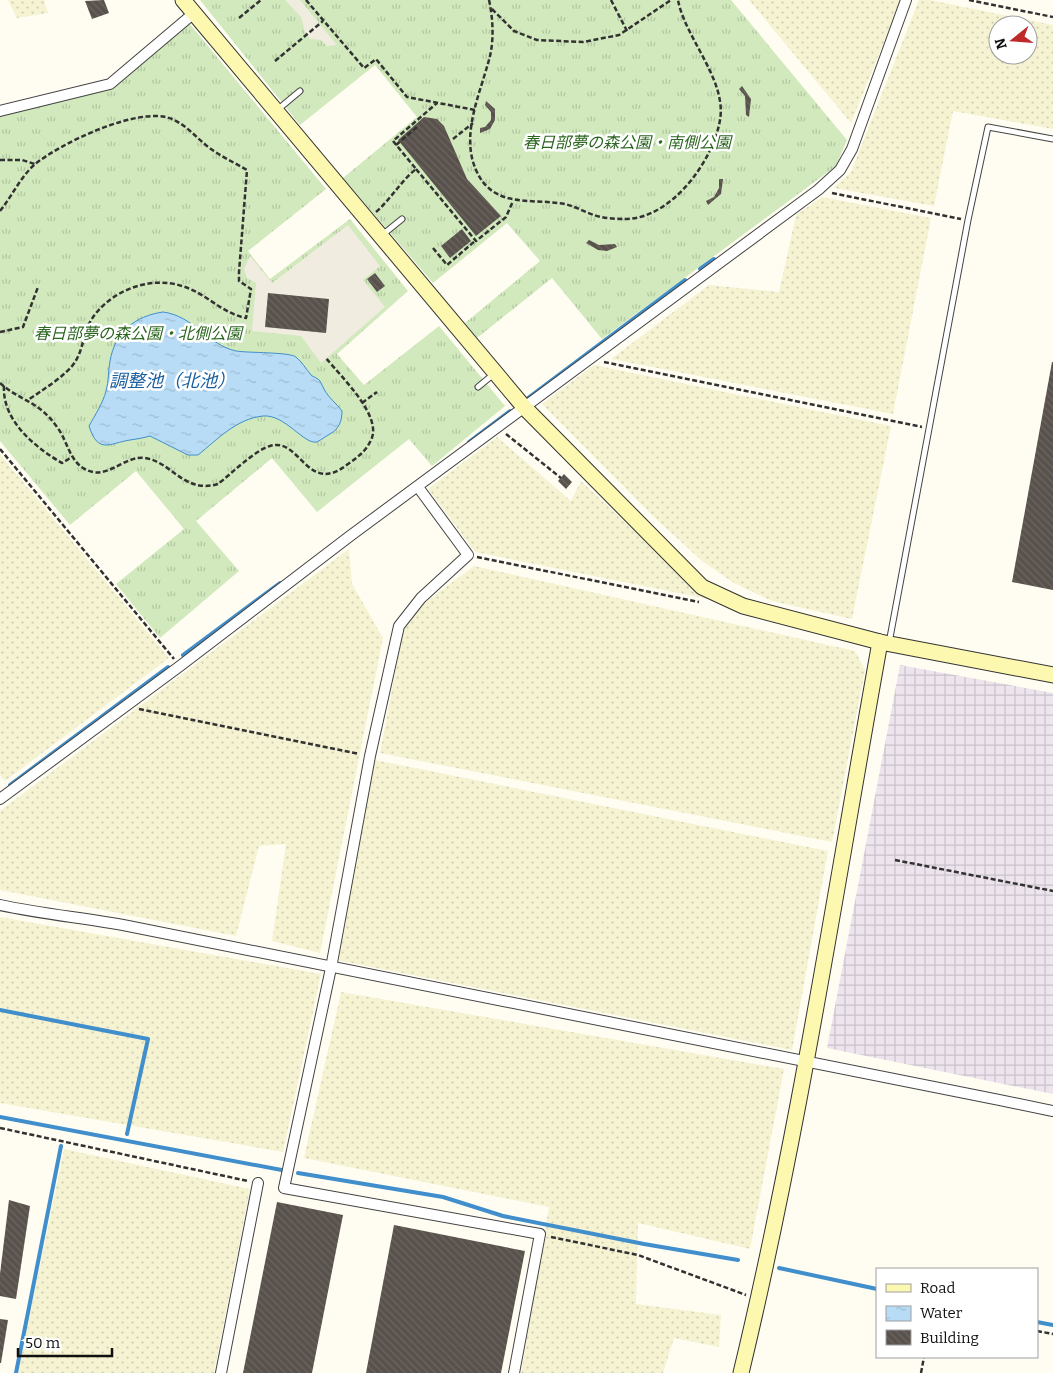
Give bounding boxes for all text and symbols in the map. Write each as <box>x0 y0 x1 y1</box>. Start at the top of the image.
north arrow <box>988 15 1038 65</box>
text: N <box>991 36 1011 51</box>
park label: 春日部夢の森公園・南側公園 <box>523 133 733 152</box>
park label: 春日部夢の森公園・北側公園 <box>34 324 244 343</box>
water label: 調整池（北池） <box>109 370 235 392</box>
legend <box>876 1268 1038 1358</box>
text: Road <box>920 1279 955 1297</box>
text: Water <box>920 1304 963 1322</box>
scale bar <box>18 1326 111 1358</box>
text: Building <box>920 1329 979 1347</box>
text: 50 m <box>25 1334 61 1352</box>

